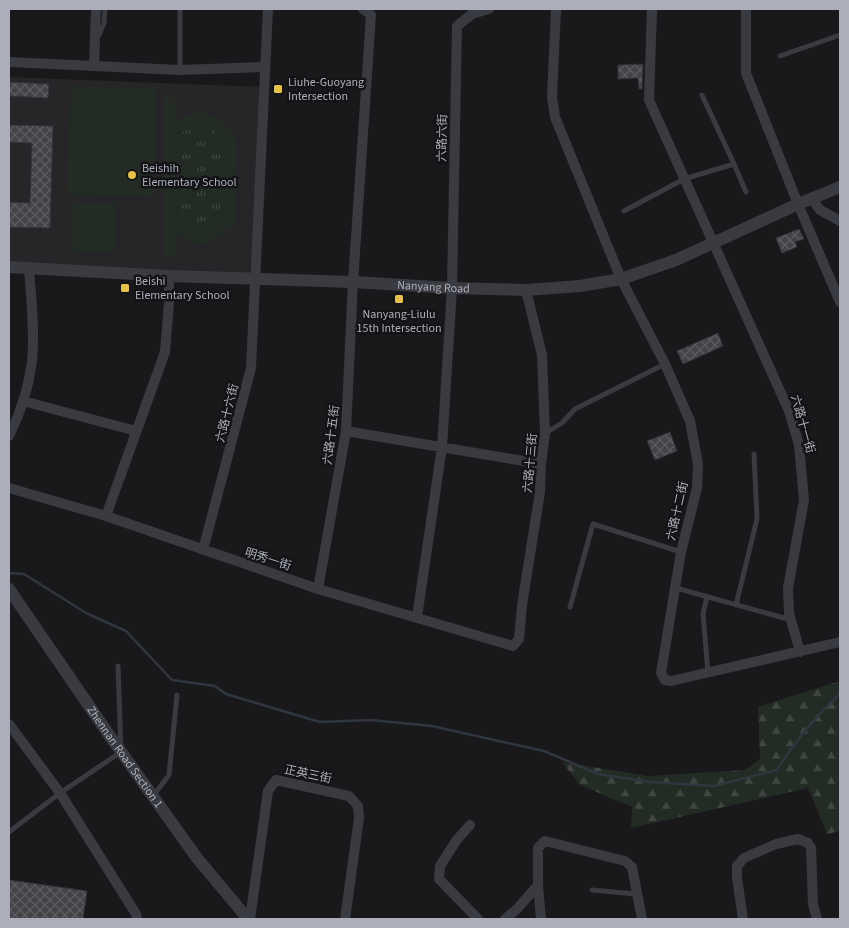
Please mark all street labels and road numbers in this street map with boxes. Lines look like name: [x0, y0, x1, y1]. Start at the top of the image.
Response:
street label: 六路六街: [434, 114, 451, 162]
street label: Nanyang Road: [397, 277, 470, 297]
street label: 六路十六街: [212, 382, 243, 444]
street label: 六路十一街: [786, 393, 819, 455]
street label: 六路十五街: [319, 404, 344, 466]
street label: 六路十三街: [519, 432, 542, 494]
street label: 六路十二街: [662, 480, 693, 542]
street label: 明秀一街: [242, 544, 293, 575]
street label: Zhennan Road Section 1: [83, 703, 167, 812]
street label: 正英三街: [283, 761, 333, 788]

